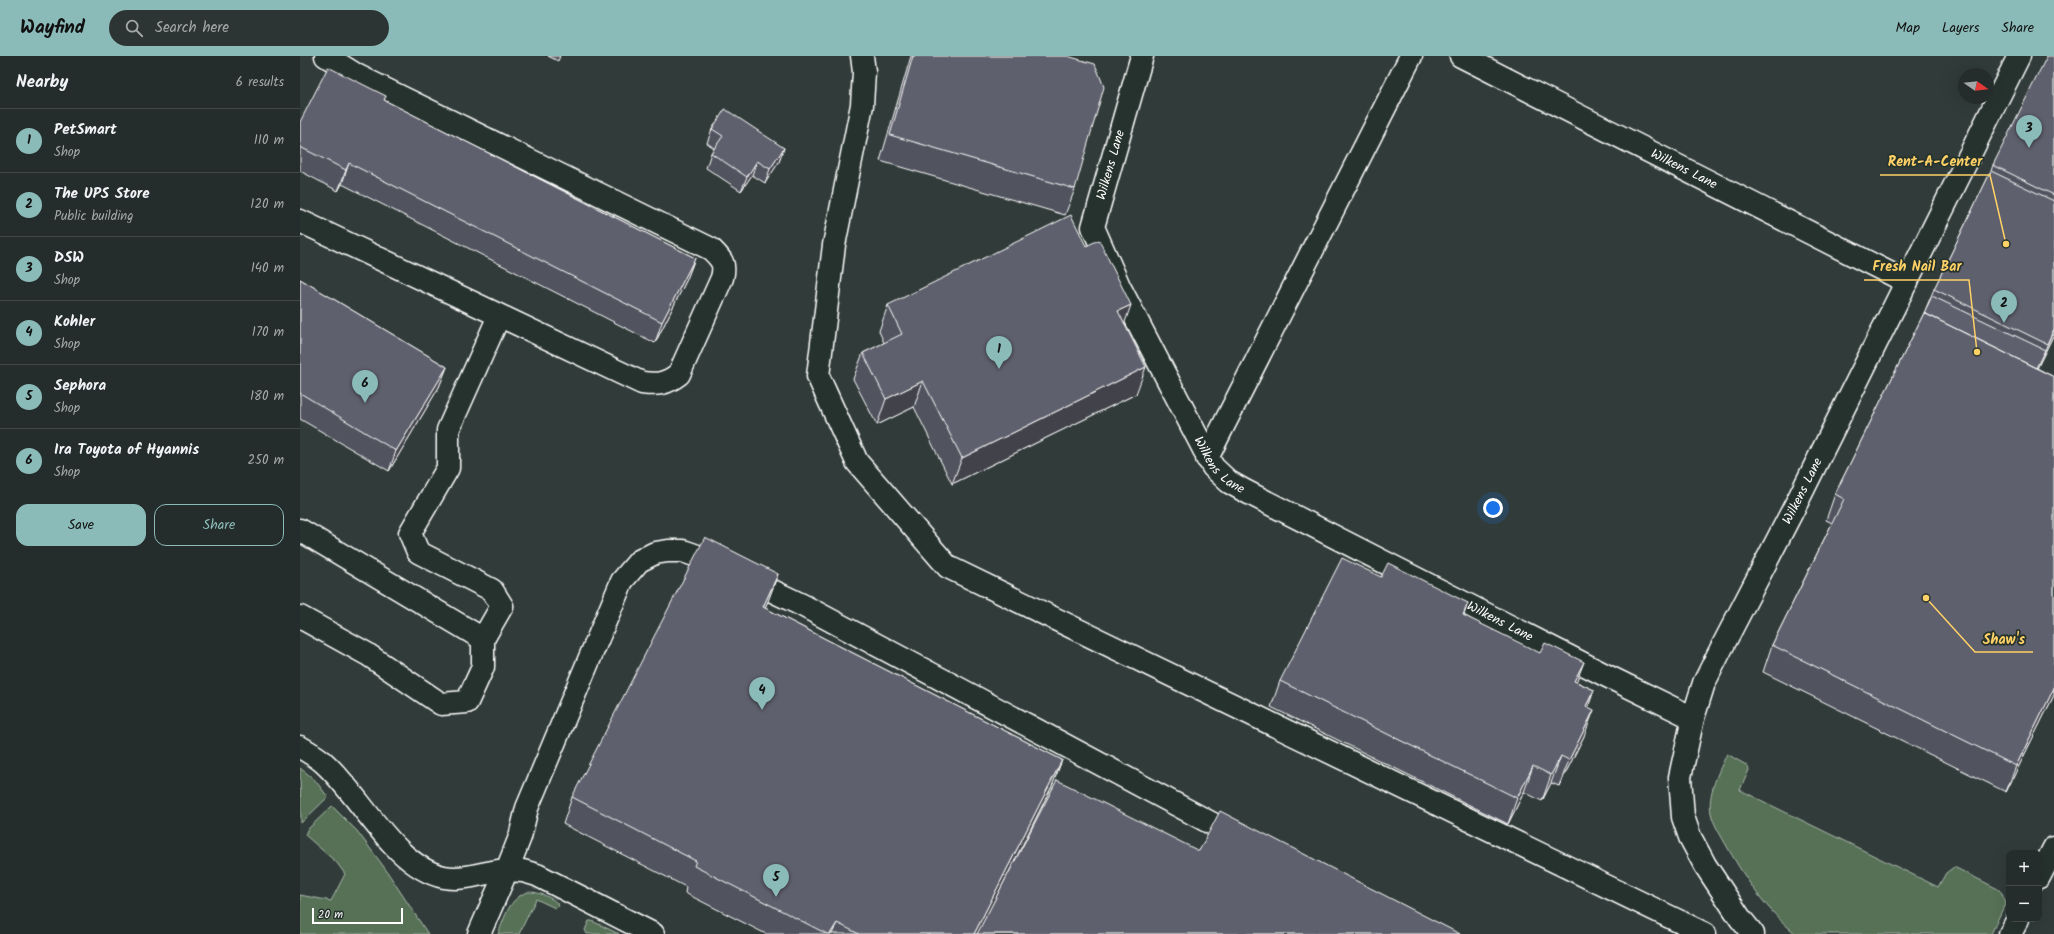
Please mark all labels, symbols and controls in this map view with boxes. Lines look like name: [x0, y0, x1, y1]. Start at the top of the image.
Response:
search box: [109, 10, 389, 46]
text: Wayfind: [20, 13, 85, 43]
text: Search here: [155, 16, 229, 40]
icon: search: [123, 17, 145, 39]
text: Map: [1896, 17, 1920, 39]
text: Layers: [1942, 17, 1980, 39]
text: Share: [2002, 17, 2034, 39]
north arrow: [1958, 68, 1994, 104]
text: Nearby: [16, 69, 68, 96]
text: 6 results: [236, 72, 284, 93]
pin: 3: [2016, 115, 2042, 148]
text: PetSmart: [54, 118, 117, 142]
street label: Wilkens Lane: [1091, 127, 1131, 203]
text: 1: [27, 130, 31, 151]
text: 110 m: [254, 130, 284, 151]
text: Shop: [54, 142, 80, 163]
street label: Wilkens Lane: [1647, 143, 1721, 195]
callout: Rent-A-Center: [1880, 149, 1990, 175]
text: Rent-A-Center: [1888, 151, 1983, 173]
text: The UPS Store: [54, 182, 150, 206]
text: 2: [25, 194, 33, 215]
text: 120 m: [250, 194, 284, 215]
text: Public building: [54, 206, 133, 227]
text: DSW: [54, 246, 84, 270]
callout: Fresh Nail Bar: [1864, 254, 1969, 280]
text: Fresh Nail Bar: [1873, 256, 1962, 278]
text: 3: [25, 258, 33, 279]
text: 140 m: [251, 258, 284, 279]
text: Shop: [54, 270, 80, 291]
pin: 2: [1991, 290, 2017, 323]
text: Kohler: [54, 310, 95, 334]
text: 4: [25, 322, 33, 343]
text: 170 m: [252, 322, 284, 343]
text: Shop: [54, 334, 80, 355]
pin: 1: [986, 336, 1012, 369]
pin: 6: [352, 370, 378, 403]
text: Sephora: [54, 374, 106, 398]
text: 5: [26, 386, 32, 407]
text: 180 m: [250, 386, 284, 407]
text: Shop: [54, 398, 80, 419]
street label: Wilkens Lane: [1188, 433, 1249, 499]
text: Ira Toyota of Hyannis: [54, 438, 199, 462]
text: 6: [25, 450, 33, 471]
text: 250 m: [247, 450, 284, 471]
street label: Wilkens Lane: [1777, 454, 1828, 528]
text: Shop: [54, 462, 80, 483]
your location: [1483, 498, 1503, 518]
button: Save: [16, 504, 146, 546]
button: Share: [154, 504, 284, 546]
street label: Wilkens Lane: [1463, 596, 1537, 647]
callout: Shaw's: [1975, 626, 2033, 652]
text: Shaw's: [1983, 629, 2026, 651]
pin: 4: [749, 677, 775, 710]
map controls: [2006, 850, 2042, 922]
button: +: [2006, 850, 2042, 886]
pin: 5: [763, 864, 789, 897]
button: −: [2006, 886, 2042, 922]
scale bar: [312, 906, 403, 925]
text: 20 m: [318, 906, 343, 924]

